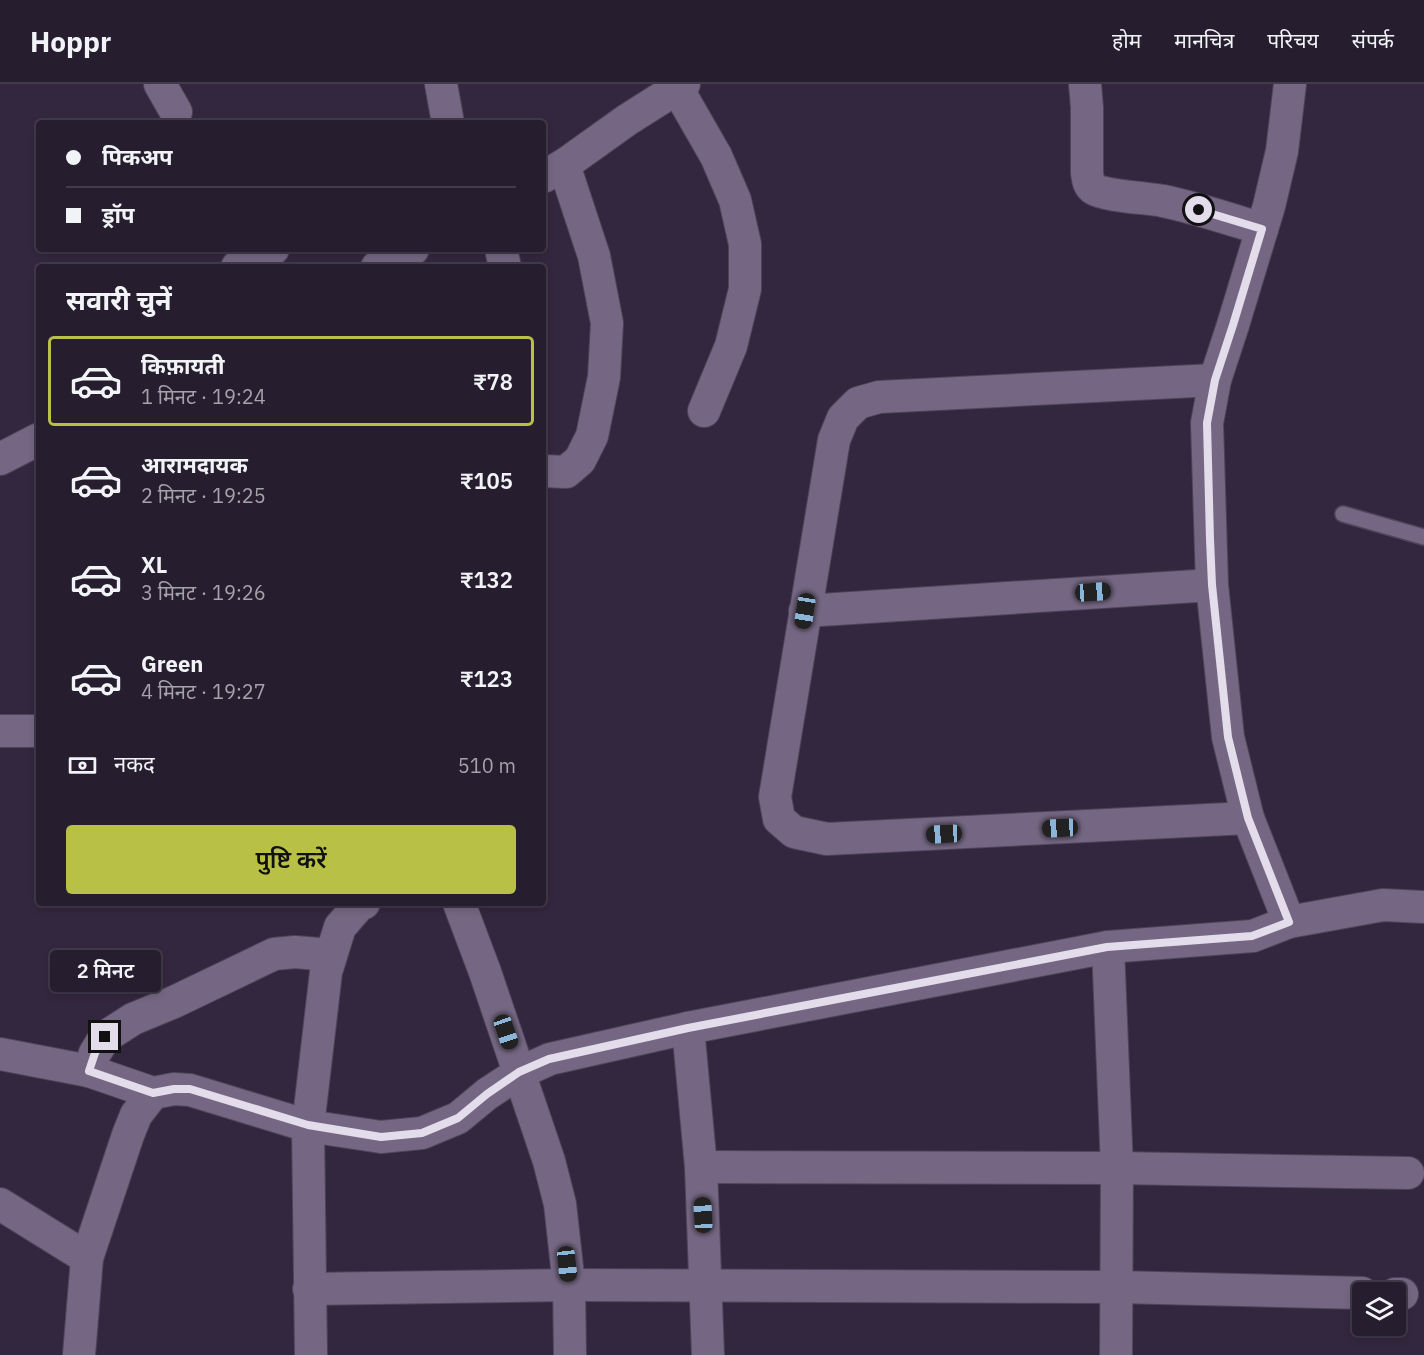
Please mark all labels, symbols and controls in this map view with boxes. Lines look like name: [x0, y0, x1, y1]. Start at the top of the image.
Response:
text: Hoppr: [30, 23, 111, 60]
text: होम: [1112, 26, 1141, 54]
text: मानचित्र: [1174, 26, 1234, 54]
text: परिचय: [1267, 26, 1319, 54]
text: संपर्क: [1352, 26, 1394, 54]
text: पिकअप: [102, 142, 173, 171]
route start: [1185, 196, 1212, 223]
text: ड्रॉप: [102, 200, 135, 229]
text: सवारी चुनें: [66, 282, 172, 317]
text: किफ़ायती: [141, 351, 225, 380]
icon: car: [69, 354, 123, 408]
text: ₹78: [473, 367, 513, 396]
text: 1 मिनट · 19:24: [141, 383, 266, 410]
text: आरामदायक: [141, 450, 248, 479]
icon: car: [69, 453, 123, 507]
text: ₹105: [460, 466, 513, 495]
text: 2 मिनट · 19:25: [141, 482, 266, 509]
text: XL: [141, 550, 167, 579]
icon: car: [69, 552, 123, 606]
text: ₹132: [460, 565, 513, 594]
text: 3 मिनट · 19:26: [141, 579, 266, 606]
car: [1074, 582, 1112, 602]
car: [793, 592, 817, 630]
text: Green: [141, 649, 203, 678]
icon: car: [69, 651, 123, 705]
text: ₹123: [460, 664, 513, 693]
text: 4 मिनट · 19:27: [141, 678, 266, 705]
icon: cash: [66, 749, 99, 782]
text: नकद: [114, 749, 155, 778]
text: 510 m: [458, 752, 516, 779]
car: [1042, 818, 1078, 838]
car: [926, 824, 962, 844]
button: पुष्टि करें: [66, 825, 516, 894]
callout: 2 मिनट: [50, 950, 160, 992]
text: 2 मिनट: [77, 957, 134, 984]
car: [492, 1012, 520, 1052]
route end: [91, 1023, 118, 1050]
car: [693, 1197, 713, 1233]
car: [556, 1245, 578, 1283]
map controls: [1352, 1282, 1406, 1336]
button: layers: [1352, 1282, 1406, 1336]

